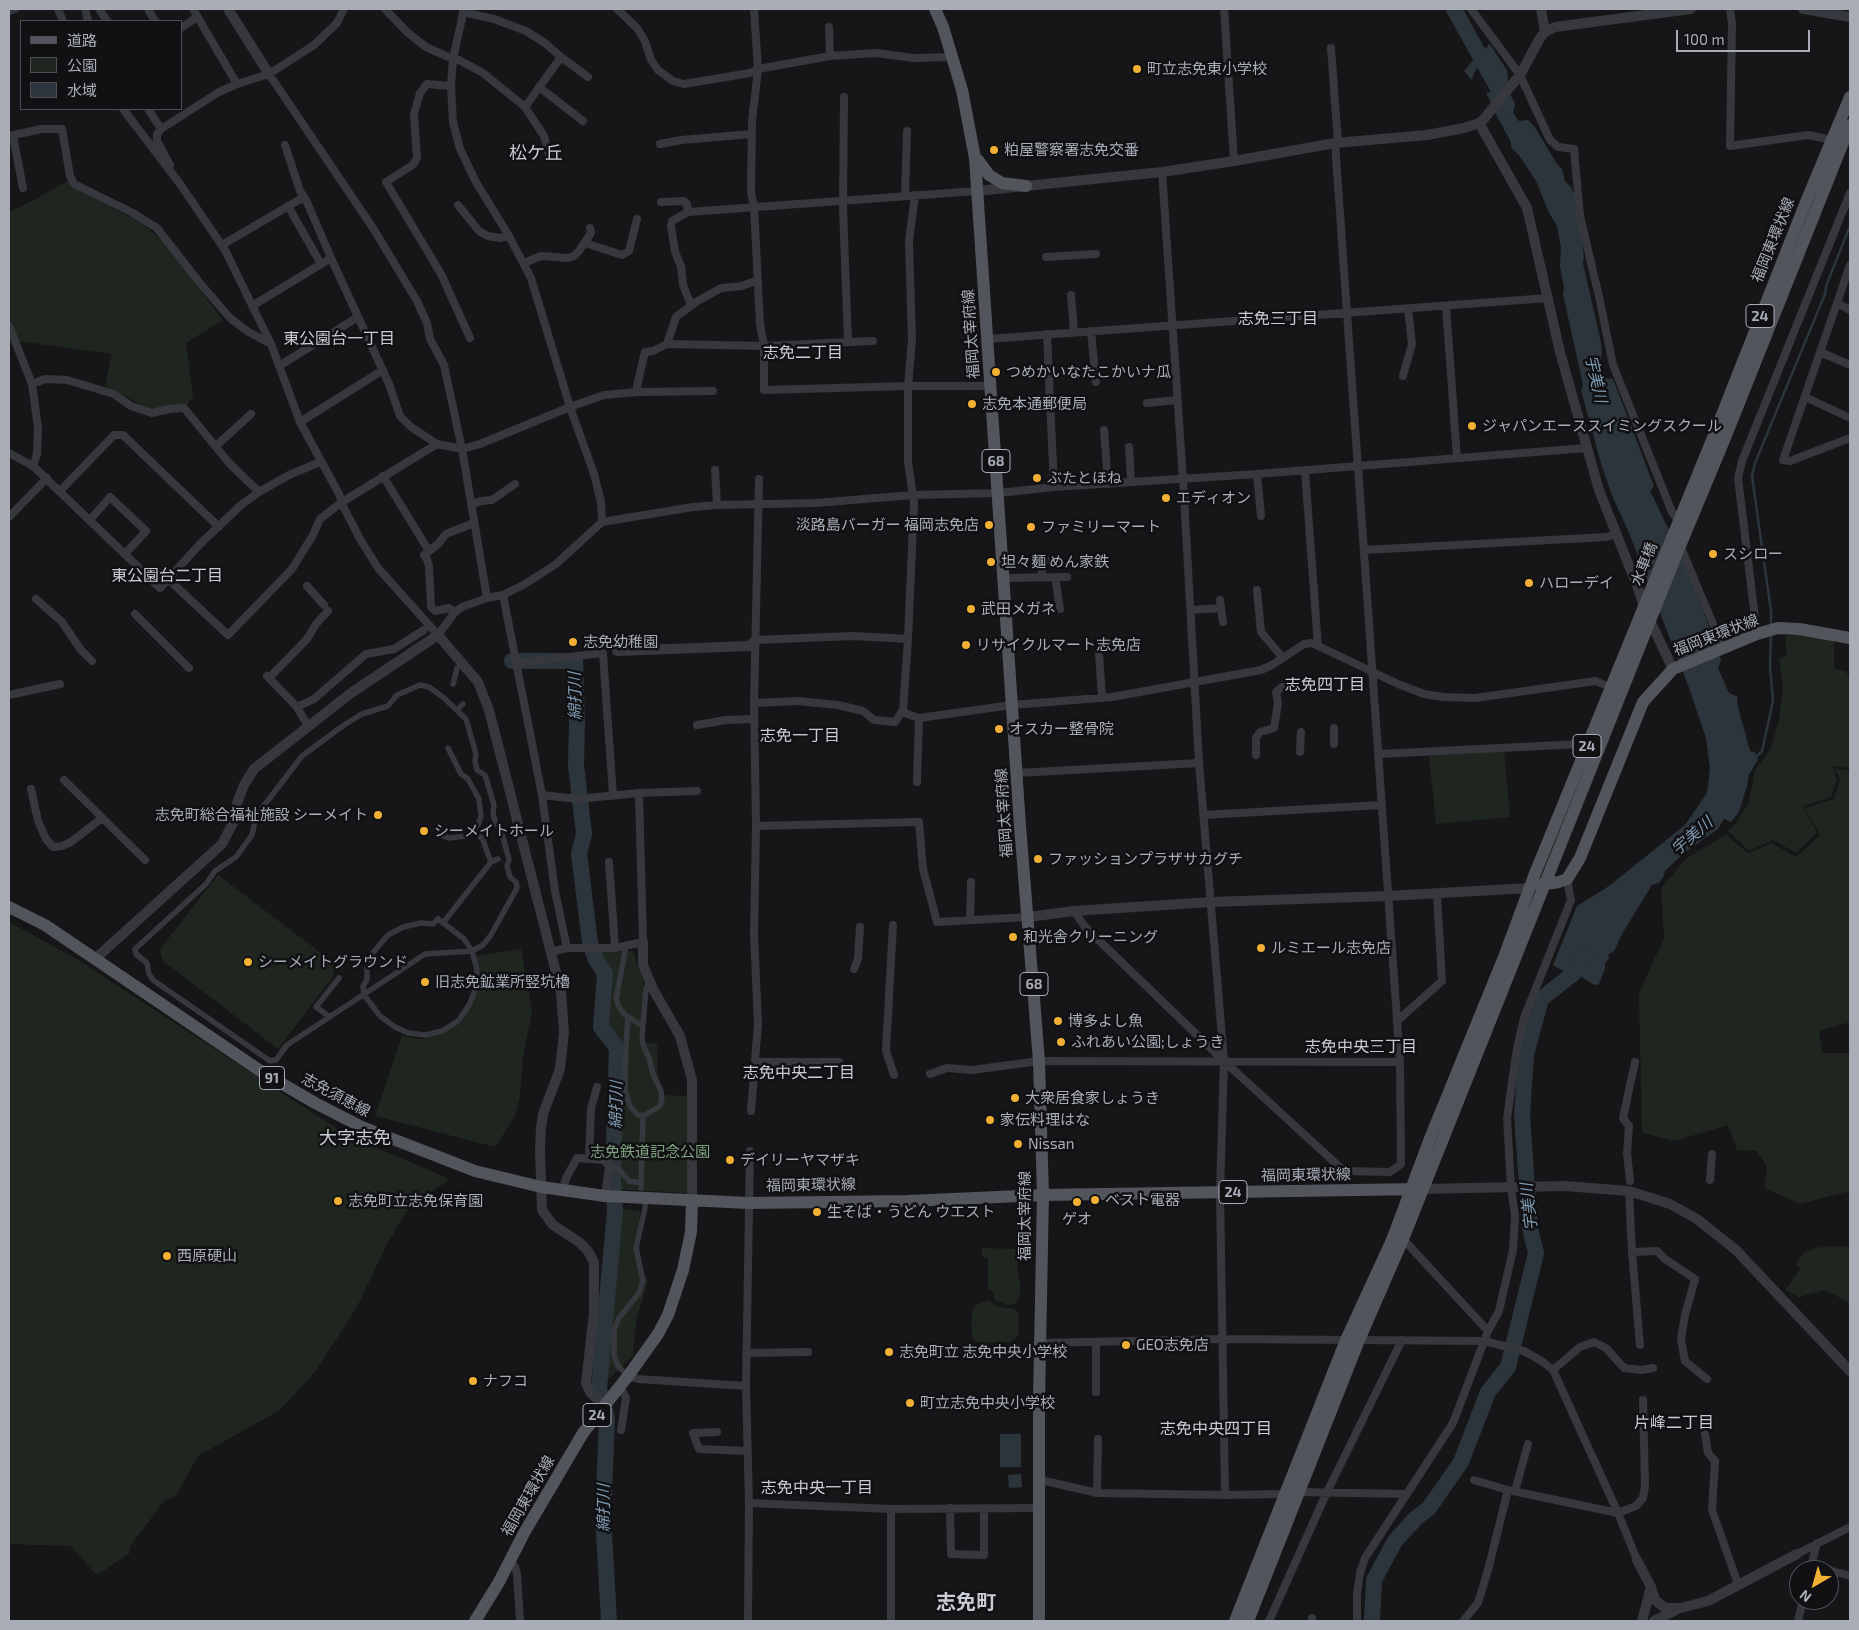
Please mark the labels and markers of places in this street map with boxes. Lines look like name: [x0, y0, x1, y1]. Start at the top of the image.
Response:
place label: 町立志免東小学校: [1147, 60, 1267, 78]
marker: 町立志免東小学校: [1131, 63, 1143, 75]
place label: 粕屋警察署志免交番: [1004, 141, 1139, 159]
marker: 粕屋警察署志免交番: [988, 144, 1000, 156]
place label: つめかいなたこかいナ瓜: [1006, 363, 1171, 381]
marker: つめかいなたこかいナ瓜: [990, 366, 1002, 378]
place label: 志免本通郵便局: [982, 395, 1087, 413]
marker: 志免本通郵便局: [966, 398, 978, 410]
place label: ジャパンエーススイミングスクール: [1482, 417, 1722, 435]
marker: ジャパンエーススイミングスクール: [1466, 420, 1478, 432]
place label: ぶたとほね: [1047, 469, 1122, 487]
marker: ぶたとほね: [1031, 472, 1043, 484]
place label: エディオン: [1176, 489, 1251, 507]
marker: エディオン: [1160, 492, 1172, 504]
place label: 淡路島バーガー 福岡志免店: [796, 516, 979, 534]
place label: ファミリーマート: [1041, 518, 1161, 536]
marker: 淡路島バーガー 福岡志免店: [983, 519, 995, 531]
marker: ファミリーマート: [1025, 521, 1037, 533]
place label: スシロー: [1723, 545, 1783, 563]
marker: スシロー: [1707, 548, 1719, 560]
place label: 坦々麺 めん家鉄: [1001, 553, 1109, 571]
marker: 坦々麺 めん家鉄: [985, 556, 997, 568]
place label: ハローデイ: [1539, 574, 1614, 592]
marker: ハローデイ: [1523, 577, 1535, 589]
place label: 武田メガネ: [981, 600, 1056, 618]
marker: 武田メガネ: [965, 603, 977, 615]
place label: 志免幼稚園: [583, 633, 658, 651]
marker: 志免幼稚園: [567, 636, 579, 648]
place label: リサイクルマート志免店: [976, 636, 1141, 654]
marker: リサイクルマート志免店: [960, 639, 972, 651]
place label: オスカー整骨院: [1009, 720, 1114, 738]
marker: オスカー整骨院: [993, 723, 1005, 735]
place label: 志免町総合福祉施設 シーメイト: [155, 806, 368, 824]
marker: 志免町総合福祉施設 シーメイト: [372, 809, 384, 821]
place label: シーメイトホール: [434, 822, 554, 840]
marker: シーメイトホール: [418, 825, 430, 837]
place label: ファッションプラザサカグチ: [1048, 850, 1243, 868]
marker: ファッションプラザサカグチ: [1032, 853, 1044, 865]
place label: 和光舎クリーニング: [1023, 928, 1158, 946]
marker: 和光舎クリーニング: [1007, 931, 1019, 943]
place label: ルミエール志免店: [1271, 939, 1391, 957]
marker: ルミエール志免店: [1255, 942, 1267, 954]
place label: シーメイトグラウンド: [258, 953, 408, 971]
marker: シーメイトグラウンド: [242, 956, 254, 968]
place label: 旧志免鉱業所竪坑櫓: [435, 973, 570, 991]
marker: 旧志免鉱業所竪坑櫓: [419, 976, 431, 988]
place label: 博多よし魚: [1068, 1012, 1143, 1030]
marker: 博多よし魚: [1052, 1015, 1064, 1027]
place label: ふれあい公園;しょうき: [1071, 1033, 1225, 1051]
marker: ふれあい公園;しょうき: [1055, 1036, 1067, 1048]
place label: 大衆居食家しょうき: [1025, 1089, 1160, 1107]
marker: 大衆居食家しょうき: [1009, 1092, 1021, 1104]
place label: 家伝料理はな: [1000, 1111, 1090, 1129]
marker: 家伝料理はな: [984, 1114, 996, 1126]
place label: Nissan: [1028, 1135, 1074, 1153]
marker: Nissan: [1012, 1138, 1024, 1150]
place label: デイリーヤマザキ: [740, 1151, 860, 1169]
marker: デイリーヤマザキ: [724, 1154, 736, 1166]
place label: ベスト電器: [1105, 1191, 1180, 1209]
place label: 志免町立志免保育園: [348, 1192, 483, 1210]
marker: ベスト電器: [1089, 1194, 1101, 1206]
marker: 志免町立志免保育園: [332, 1195, 344, 1207]
marker: ゲオ: [1071, 1196, 1083, 1208]
place label: 生そば・うどん ウエスト: [827, 1203, 995, 1221]
marker: 生そば・うどん ウエスト: [811, 1206, 823, 1218]
place label: ゲオ: [1062, 1210, 1092, 1228]
place label: 西原硬山: [177, 1247, 237, 1265]
marker: 西原硬山: [161, 1250, 173, 1262]
place label: GEO志免店: [1136, 1336, 1209, 1354]
marker: GEO志免店: [1120, 1339, 1132, 1351]
place label: 志免町立 志免中央小学校: [899, 1343, 1067, 1361]
marker: 志免町立 志免中央小学校: [883, 1346, 895, 1358]
place label: ナフコ: [483, 1372, 528, 1390]
marker: ナフコ: [467, 1375, 479, 1387]
place label: 町立志免中央小学校: [920, 1394, 1055, 1412]
marker: 町立志免中央小学校: [904, 1397, 916, 1409]

